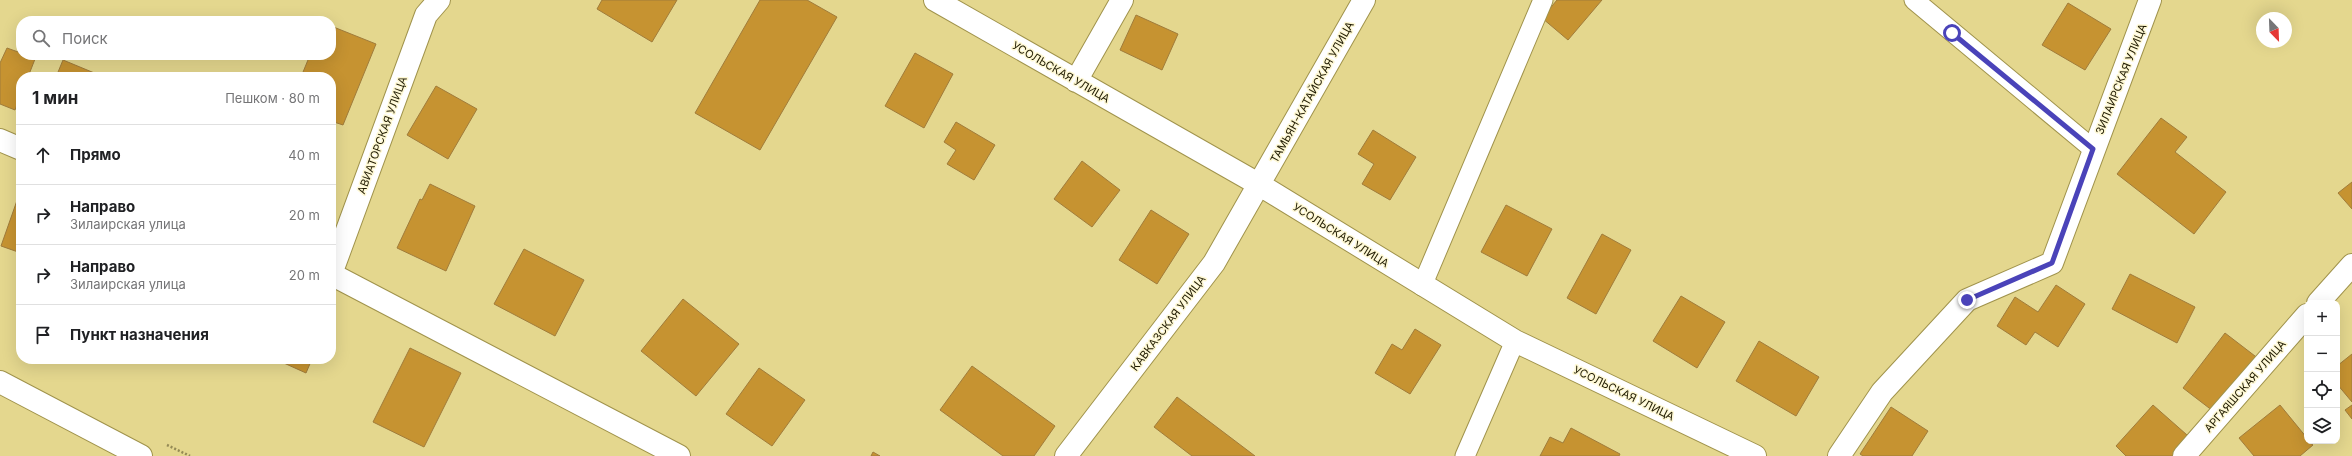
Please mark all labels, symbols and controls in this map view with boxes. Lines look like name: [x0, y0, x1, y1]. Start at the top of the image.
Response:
north arrow: [2256, 12, 2292, 48]
search box: [16, 16, 336, 60]
street label: ТАМЬЯН-КАТАЙСКАЯ УЛИЦА: [1267, 19, 1357, 165]
street label: ЗИЛАИРСКАЯ УЛИЦА: [2092, 21, 2150, 136]
route start: [1943, 24, 1961, 42]
icon: search: [30, 27, 52, 49]
text: Поиск: [62, 29, 108, 48]
street label: УСОЛЬСКАЯ УЛИЦА: [1010, 38, 1113, 106]
street label: АВИАТОРСКАЯ УЛИЦА: [354, 74, 410, 196]
text: 1 мин: [32, 88, 78, 108]
text: Пешком · 80 m: [225, 90, 320, 106]
icon: ahead: [32, 144, 54, 166]
text: Прямо: [70, 145, 121, 164]
text: 40 m: [288, 147, 320, 163]
text: Направо: [70, 197, 135, 216]
street label: УСОЛЬСКАЯ УЛИЦА: [1290, 200, 1392, 270]
icon: right: [32, 204, 54, 226]
text: 20 m: [289, 207, 320, 223]
text: Зилаирская улица: [70, 216, 186, 232]
text: Направо: [70, 257, 135, 276]
icon: right: [32, 264, 54, 286]
text: 20 m: [289, 267, 320, 283]
street label: КАВКАЗСКАЯ УЛИЦА: [1127, 272, 1209, 374]
text: Зилаирская улица: [70, 276, 186, 292]
route end: [1958, 291, 1976, 309]
map controls: [2304, 300, 2340, 444]
button: +: [2304, 300, 2340, 336]
icon: arrive: [32, 324, 54, 346]
text: Пункт назначения: [70, 325, 209, 344]
button: −: [2304, 336, 2340, 372]
street label: АРГАЯШСКАЯ УЛИЦА: [2201, 337, 2289, 435]
street label: УСОЛЬСКАЯ УЛИЦА: [1571, 362, 1677, 424]
button: locate: [2304, 372, 2340, 408]
button: layers: [2304, 408, 2340, 444]

